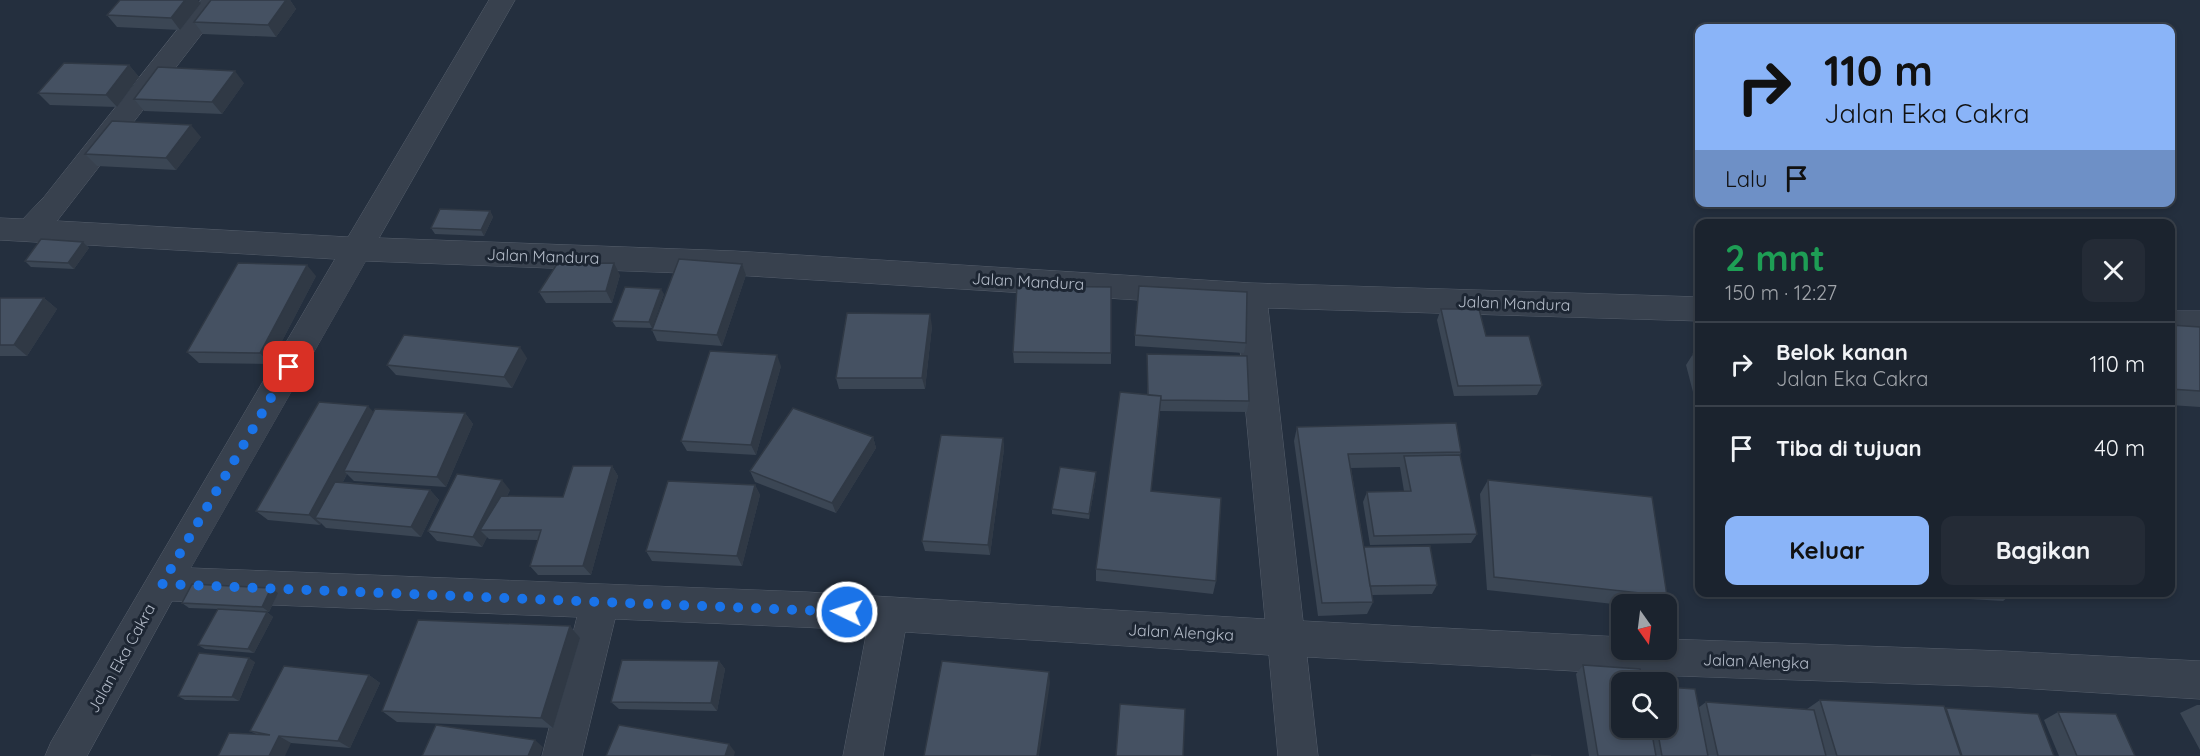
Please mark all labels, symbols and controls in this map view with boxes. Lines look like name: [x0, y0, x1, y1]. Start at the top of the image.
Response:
text: 110 m: [1824, 44, 1933, 97]
icon: right: [1725, 48, 1803, 126]
text: Jalan Eka Cakra: [1824, 96, 2030, 130]
icon: arrive: [1780, 162, 1813, 195]
text: Lalu: [1725, 165, 1768, 193]
text: 2 mnt: [1725, 235, 1825, 280]
button: close: [2082, 239, 2145, 302]
street label: Jalan Mandura: [486, 244, 600, 268]
street label: Jalan Mandura: [971, 268, 1085, 294]
text: 150 m · 12:27: [1725, 280, 1837, 305]
street label: Jalan Mandura: [1457, 291, 1571, 315]
text: Belok kanan: [1776, 338, 1908, 366]
pin: [263, 341, 314, 392]
icon: right: [1725, 348, 1758, 381]
icon: arrive: [272, 350, 305, 383]
text: 110 m: [2090, 350, 2145, 378]
text: Jalan Eka Cakra: [1776, 366, 1928, 391]
icon: arrive: [1725, 432, 1758, 465]
text: Tiba di tujuan: [1776, 434, 1922, 462]
text: 40 m: [2094, 434, 2145, 462]
button: Keluar: [1725, 516, 1929, 585]
button: Bagikan: [1941, 516, 2145, 585]
position arrow: [815, 580, 879, 644]
north arrow: [1611, 594, 1677, 660]
map controls: [1611, 594, 1677, 738]
street label: Jalan Eka Cakra: [83, 600, 159, 716]
street label: Jalan Alengka: [1127, 619, 1235, 645]
street label: Jalan Alengka: [1703, 649, 1809, 673]
button: search: [1611, 672, 1677, 738]

